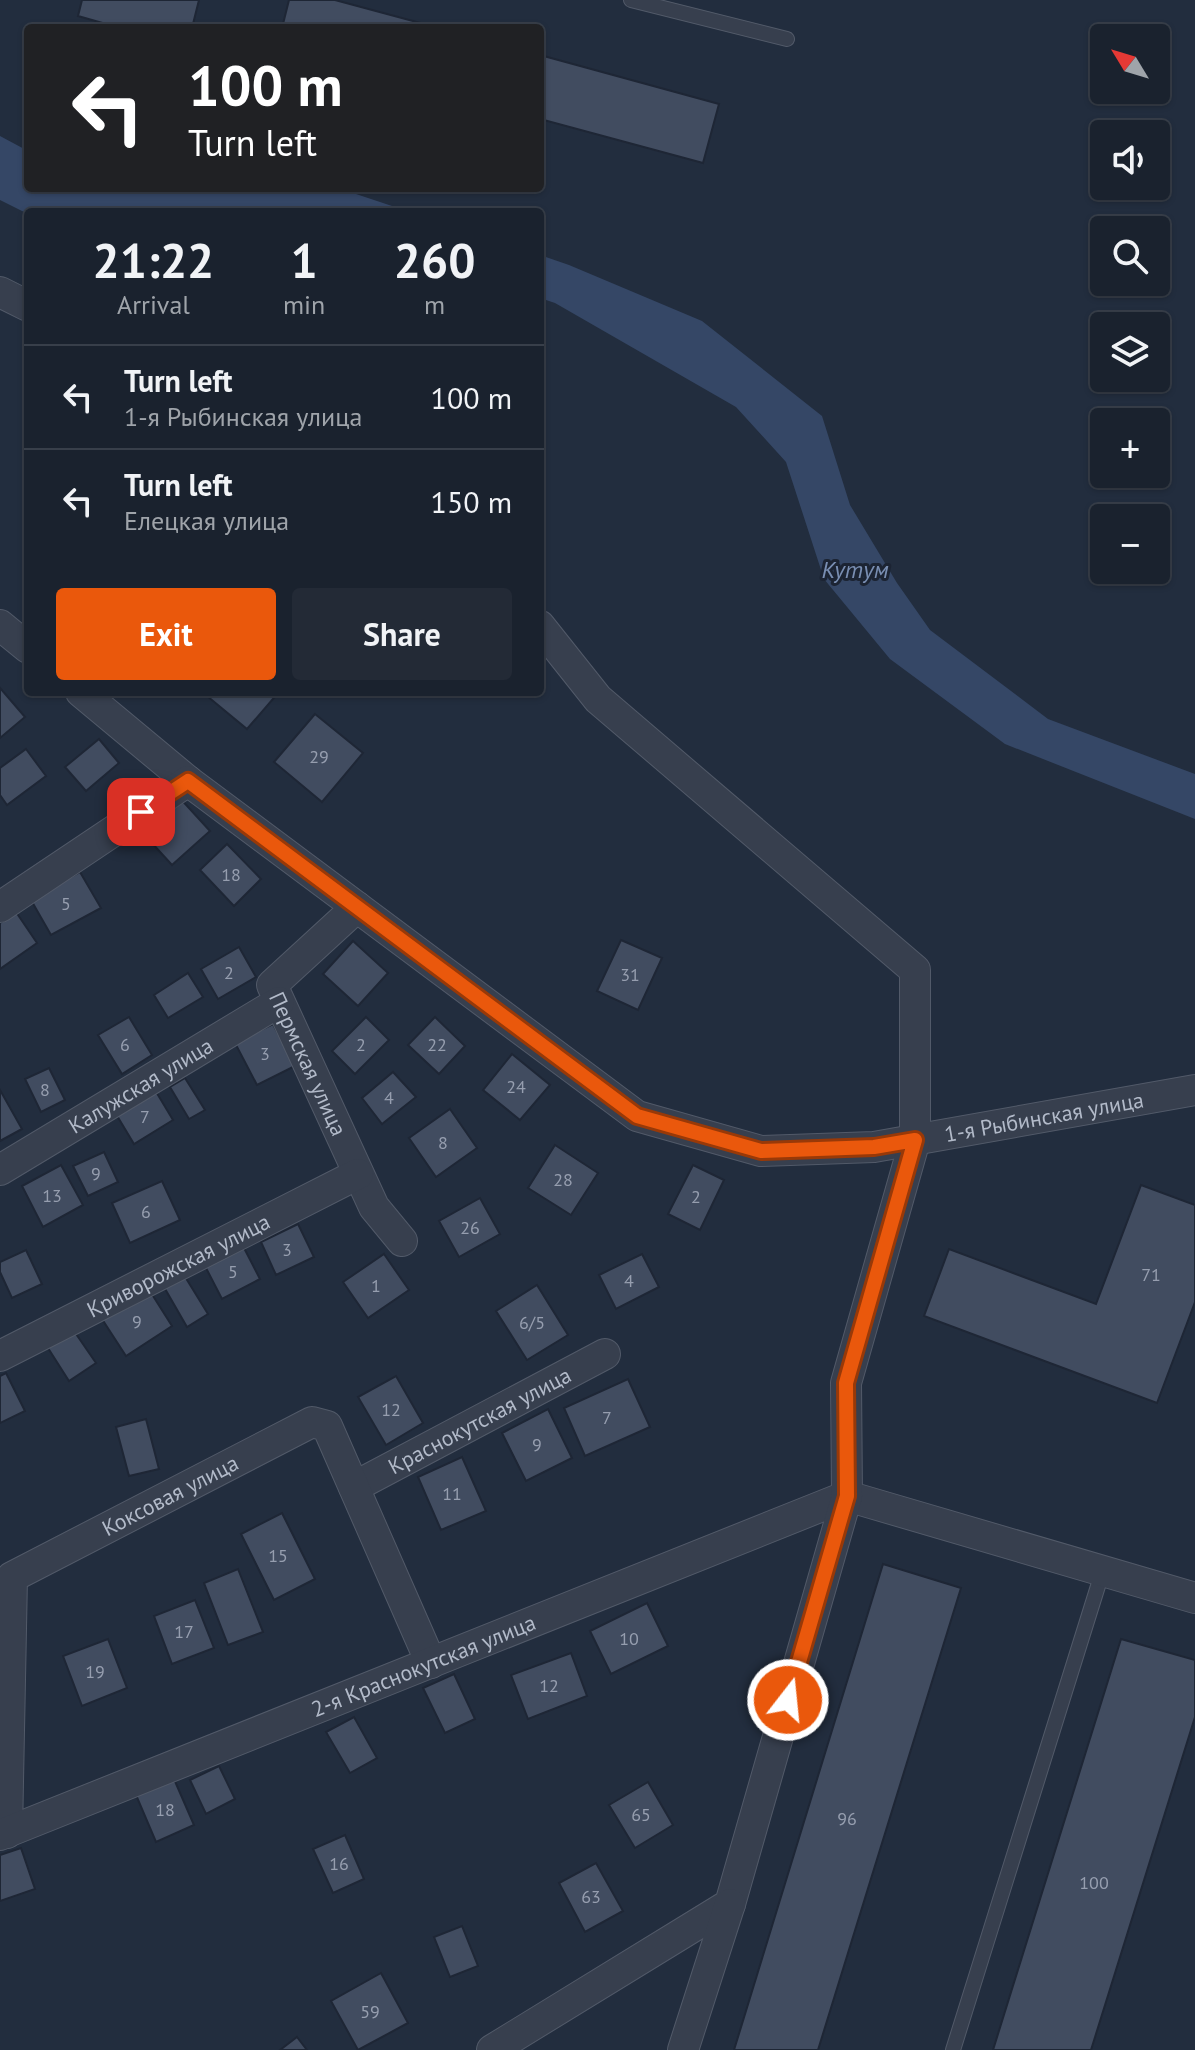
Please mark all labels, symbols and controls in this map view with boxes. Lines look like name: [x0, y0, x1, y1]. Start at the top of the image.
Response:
north arrow: [1090, 24, 1170, 104]
map controls: [1090, 24, 1170, 584]
text: 100 m: [188, 49, 343, 121]
icon: left: [56, 56, 160, 160]
text: Turn left: [188, 119, 317, 166]
button: sound: [1090, 120, 1170, 200]
button: search: [1090, 216, 1170, 296]
text: 21:22: [93, 229, 214, 291]
text: 1: [290, 229, 318, 291]
text: 260: [394, 229, 475, 291]
text: Arrival: [117, 288, 190, 321]
text: min: [283, 288, 325, 321]
text: m: [424, 288, 445, 321]
button: layers: [1090, 312, 1170, 392]
text: Turn left: [124, 361, 232, 400]
icon: left: [56, 375, 100, 419]
text: 100 m: [431, 378, 512, 417]
text: 1-я Рыбинская улица: [124, 400, 362, 433]
button: +: [1090, 408, 1170, 488]
text: Turn left: [124, 465, 232, 504]
icon: left: [56, 479, 100, 523]
text: 150 m: [431, 482, 512, 521]
text: Елецкая улица: [124, 504, 289, 537]
button: −: [1090, 504, 1170, 584]
water label: Кутум: [821, 554, 889, 585]
button: Exit: [56, 588, 276, 680]
button: Share: [292, 588, 512, 680]
house number: 29: [309, 745, 329, 768]
pin: [107, 778, 175, 846]
icon: arrive: [119, 790, 163, 834]
house number: 18: [221, 863, 241, 886]
house number: 5: [61, 892, 71, 915]
house number: 2: [224, 961, 234, 984]
house number: 31: [620, 963, 640, 986]
street label: Пермская улица: [263, 987, 353, 1140]
street label: Калужская улица: [63, 1031, 218, 1140]
house number: 6: [120, 1033, 130, 1056]
house number: 2: [356, 1033, 366, 1056]
house number: 22: [427, 1033, 447, 1056]
house number: 3: [260, 1042, 270, 1065]
house number: 24: [506, 1075, 526, 1098]
house number: 8: [40, 1078, 50, 1101]
street label: 1-я Рыбинская улица: [942, 1085, 1146, 1148]
house number: 4: [384, 1086, 394, 1109]
house number: 7: [140, 1105, 150, 1128]
house number: 8: [438, 1131, 448, 1154]
house number: 9: [91, 1162, 101, 1185]
house number: 28: [553, 1168, 573, 1191]
house number: 13: [42, 1184, 62, 1207]
house number: 2: [691, 1185, 701, 1208]
house number: 6: [141, 1200, 151, 1223]
street label: Криворожская улица: [82, 1207, 275, 1324]
house number: 26: [460, 1216, 480, 1239]
house number: 3: [282, 1238, 292, 1261]
house number: 5: [228, 1260, 238, 1283]
house number: 71: [1141, 1263, 1161, 1286]
house number: 4: [624, 1269, 634, 1292]
house number: 1: [371, 1274, 381, 1297]
house number: 9: [132, 1310, 142, 1333]
house number: 6/5: [519, 1311, 545, 1334]
street label: Краснокутская улица: [383, 1361, 576, 1480]
house number: 12: [381, 1398, 401, 1421]
house number: 7: [602, 1406, 612, 1429]
house number: 9: [532, 1433, 542, 1456]
street label: Коксовая улица: [97, 1449, 243, 1542]
house number: 11: [442, 1482, 462, 1505]
house number: 15: [268, 1544, 288, 1567]
street label: 2-я Краснокутская улица: [307, 1608, 540, 1723]
house number: 17: [174, 1620, 194, 1643]
house number: 10: [619, 1627, 639, 1650]
position arrow: [746, 1658, 830, 1742]
house number: 19: [85, 1660, 105, 1683]
house number: 12: [539, 1674, 559, 1697]
house number: 18: [155, 1798, 175, 1821]
house number: 65: [631, 1803, 651, 1826]
house number: 96: [837, 1807, 857, 1830]
house number: 16: [329, 1852, 349, 1875]
house number: 100: [1079, 1871, 1109, 1894]
house number: 63: [581, 1885, 601, 1908]
house number: 59: [360, 2000, 380, 2023]

